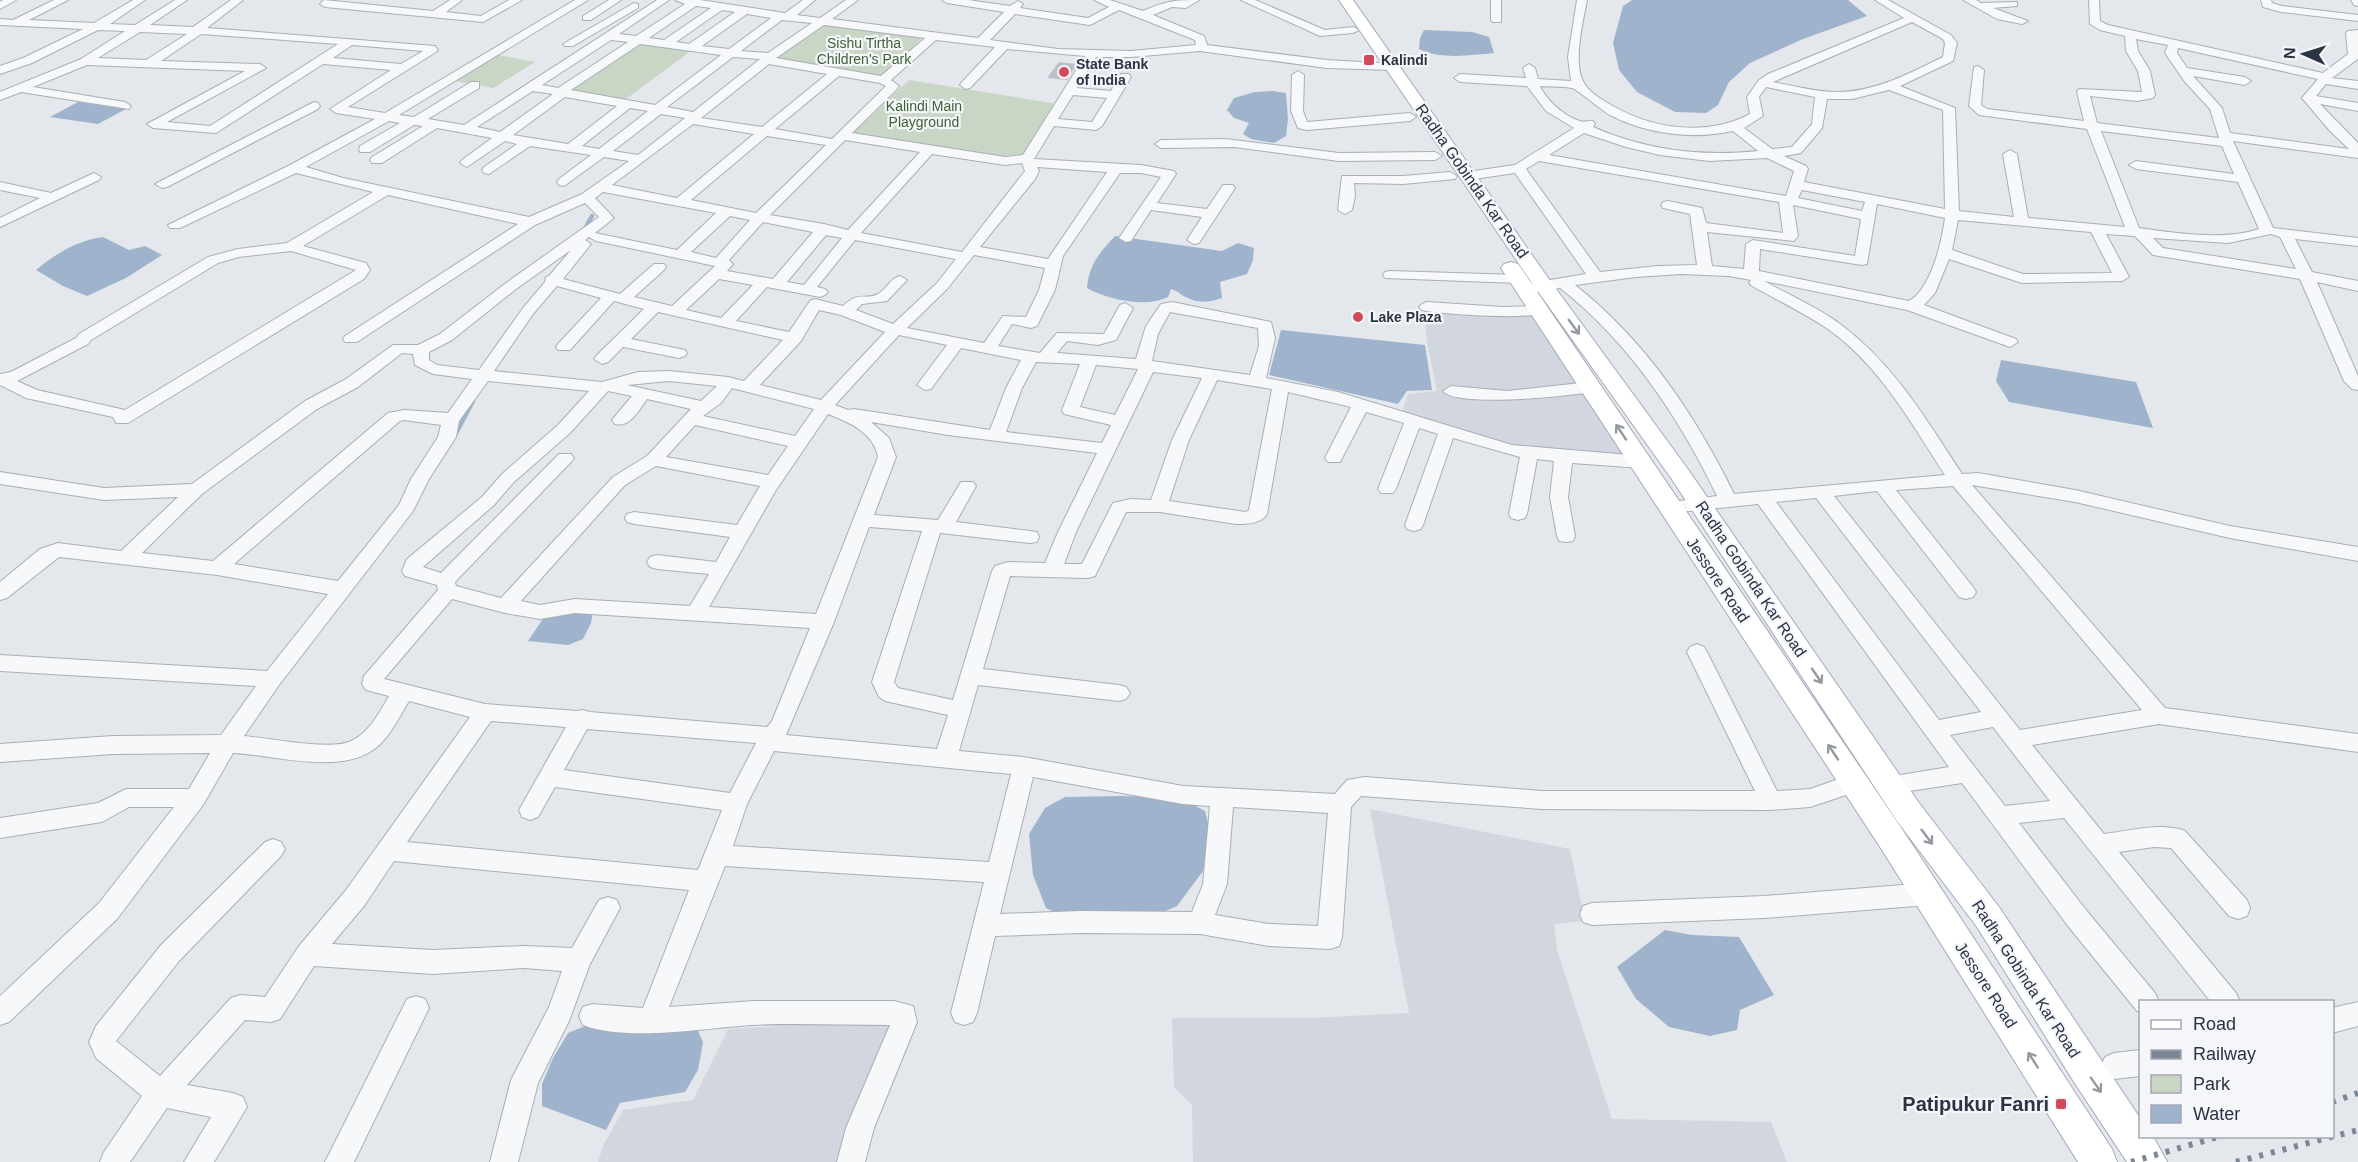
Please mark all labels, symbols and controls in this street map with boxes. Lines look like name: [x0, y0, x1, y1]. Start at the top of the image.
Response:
north arrow: [2274, 24, 2334, 84]
park label: Sishu Tirtha Children's Park: [817, 35, 912, 67]
text: N: [2281, 47, 2298, 59]
place label: Kalindi: [1381, 52, 1428, 68]
marker: Kalindi: [1362, 53, 1376, 67]
place label: State Bank of India: [1076, 56, 1149, 88]
marker: State Bank of India: [1057, 65, 1071, 79]
park label: Kalindi Main Playground: [886, 98, 962, 130]
street label: Radha Gobinda Kar Road: [1412, 101, 1532, 261]
place label: Lake Plaza: [1370, 309, 1442, 325]
marker: Lake Plaza: [1351, 310, 1365, 324]
one-way arrow: [1567, 318, 1580, 334]
one-way arrow: [1614, 424, 1626, 441]
street label: Radha Gobinda Kar Road: [1692, 498, 1810, 660]
street label: Jessore Road: [1683, 534, 1753, 626]
one-way arrow: [1811, 668, 1823, 684]
one-way arrow: [1826, 744, 1838, 761]
one-way arrow: [1921, 829, 1933, 845]
street label: Radha Gobinda Kar Road: [1969, 897, 2083, 1061]
street label: Jessore Road: [1952, 939, 2020, 1031]
legend: [2139, 1000, 2334, 1138]
text: Road: [2193, 1014, 2236, 1034]
text: Railway: [2193, 1044, 2256, 1064]
one-way arrow: [2027, 1052, 2039, 1068]
text: Park: [2193, 1074, 2231, 1094]
one-way arrow: [2090, 1076, 2102, 1092]
place label: Patipukur Fanri: [1902, 1093, 2049, 1115]
marker: Patipukur Fanri: [2054, 1097, 2068, 1111]
text: Water: [2193, 1104, 2240, 1124]

